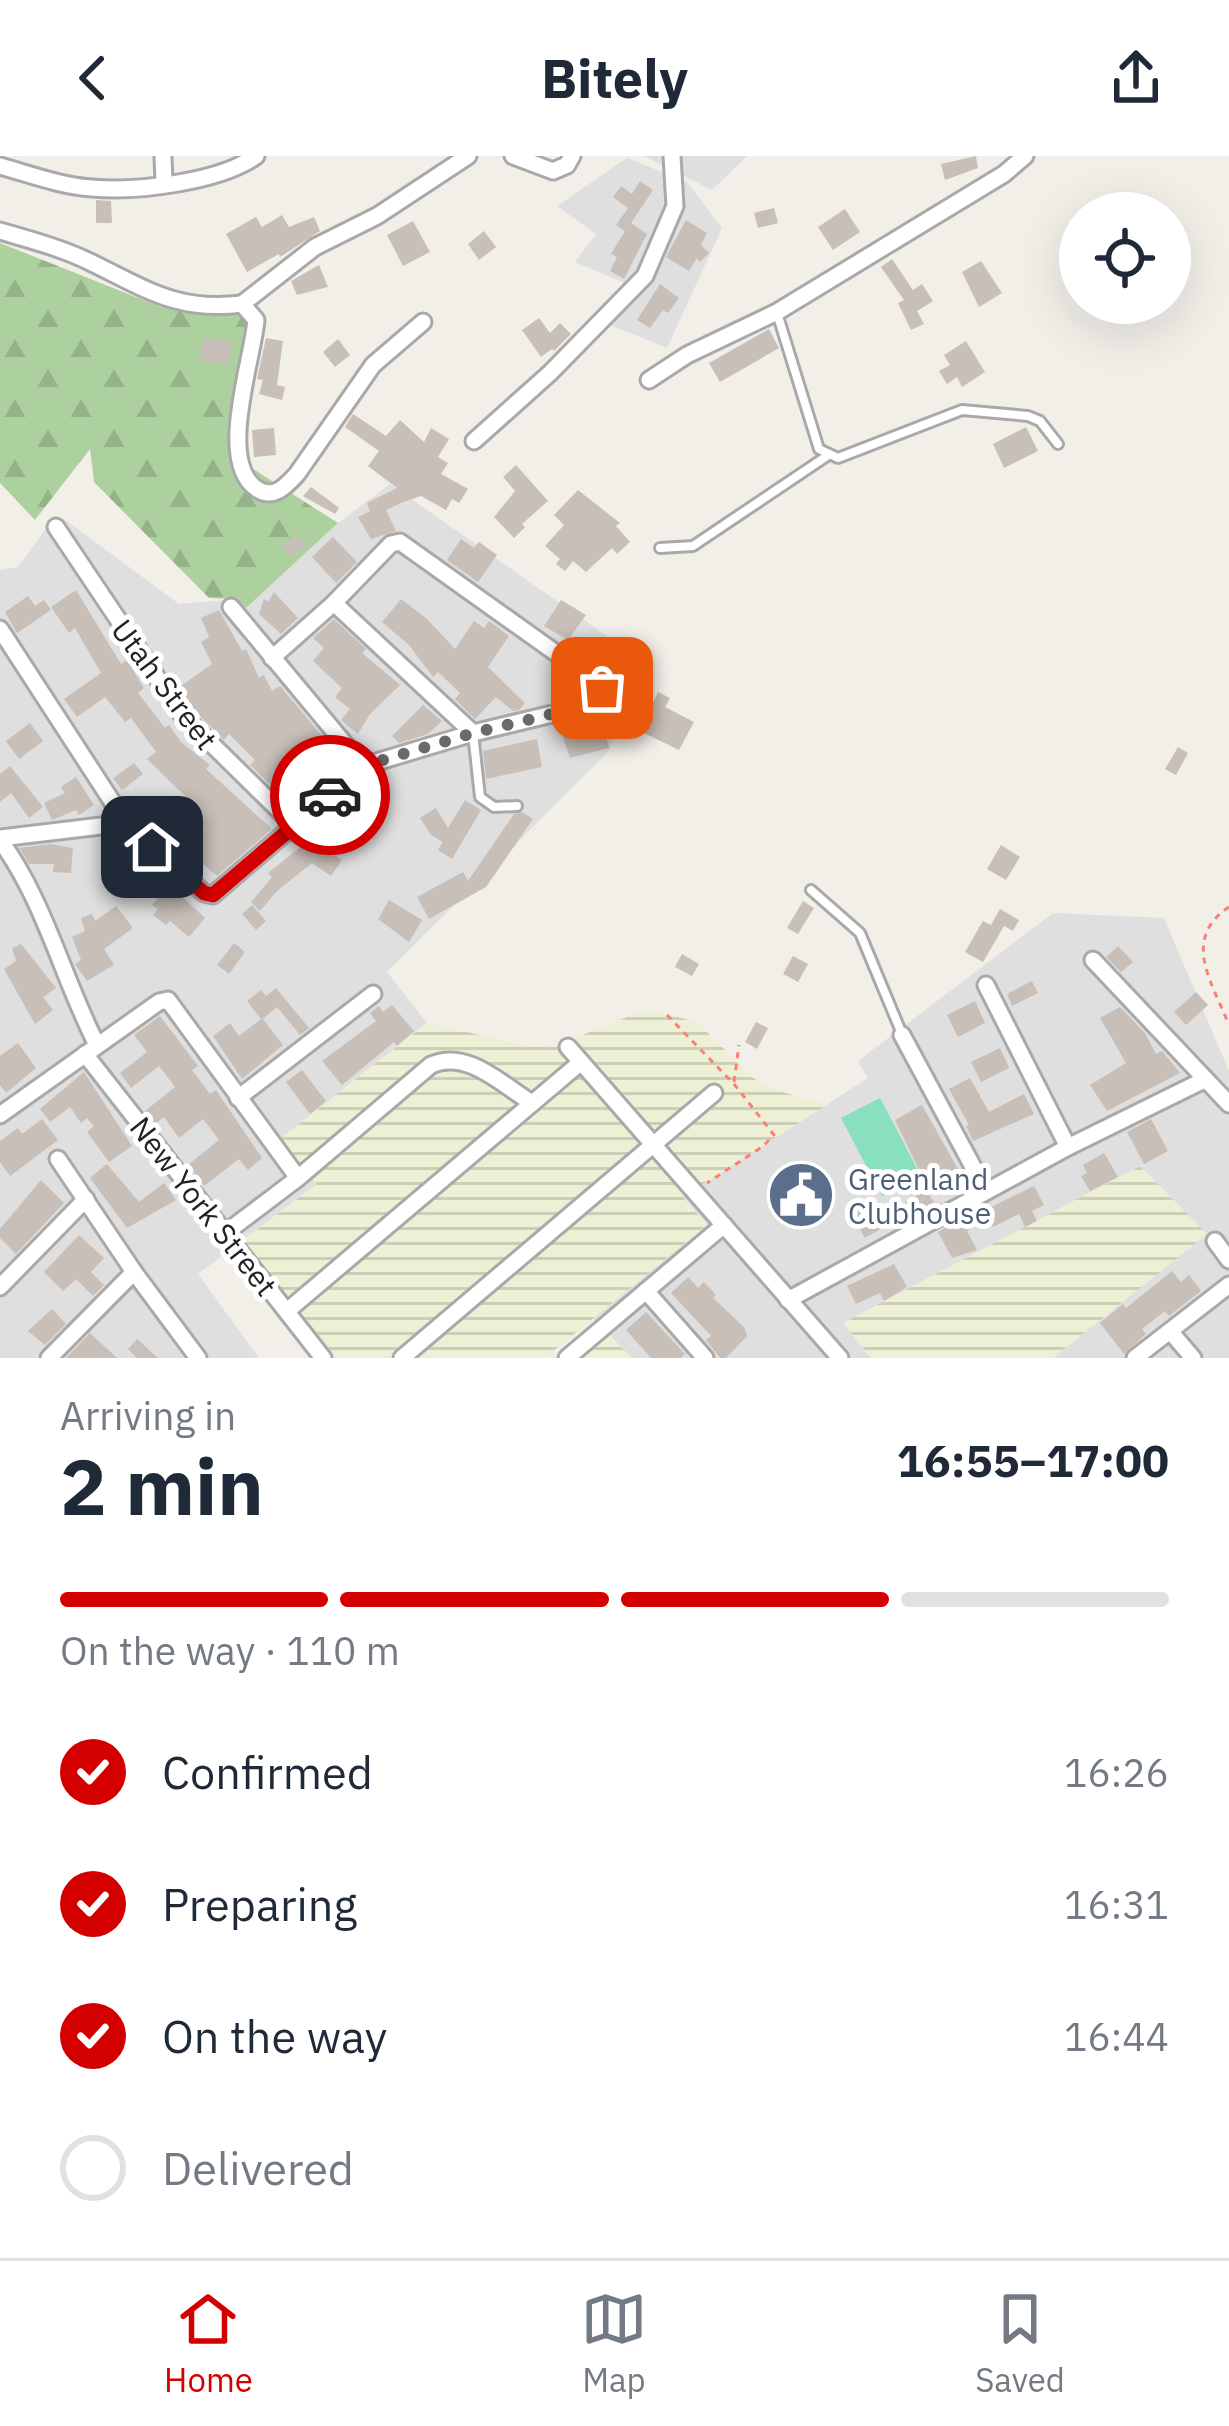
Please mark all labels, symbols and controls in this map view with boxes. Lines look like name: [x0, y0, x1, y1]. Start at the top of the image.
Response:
text: Bitely: [541, 43, 688, 113]
icon: back: [60, 45, 126, 111]
icon: share: [1103, 45, 1169, 111]
map controls: [1059, 192, 1191, 324]
button: locate: [1059, 192, 1191, 324]
street label: Utah Street: [103, 611, 227, 757]
pin: [551, 637, 653, 739]
icon: bag: [569, 655, 635, 721]
courier: [270, 735, 390, 855]
icon: car: [297, 762, 363, 828]
pin: [101, 796, 203, 898]
icon: home: [119, 814, 185, 880]
street label: New York Street: [122, 1109, 286, 1303]
place label: Greenland Clubhouse: [848, 1159, 991, 1232]
public building icon: Greenland Clubhouse: [766, 1160, 836, 1230]
text: Arriving in: [60, 1390, 236, 1441]
text: 16:55–17:00: [897, 1431, 1169, 1489]
text: 2 min: [60, 1435, 264, 1536]
text: On the way · 110 m: [60, 1625, 400, 1676]
icon: check: [60, 1739, 126, 1805]
text: Confirmed: [162, 1743, 373, 1801]
text: 16:26: [1064, 1747, 1169, 1798]
icon: check: [60, 1871, 126, 1937]
text: Preparing: [162, 1875, 357, 1933]
text: 16:31: [1064, 1879, 1169, 1930]
icon: check: [60, 2003, 126, 2069]
text: On the way: [162, 2007, 387, 2065]
text: 16:44: [1064, 2011, 1169, 2062]
text: Delivered: [162, 2139, 354, 2197]
tab: Home: [164, 2286, 253, 2401]
tab: Map: [581, 2286, 647, 2401]
tab: Saved: [975, 2286, 1065, 2401]

